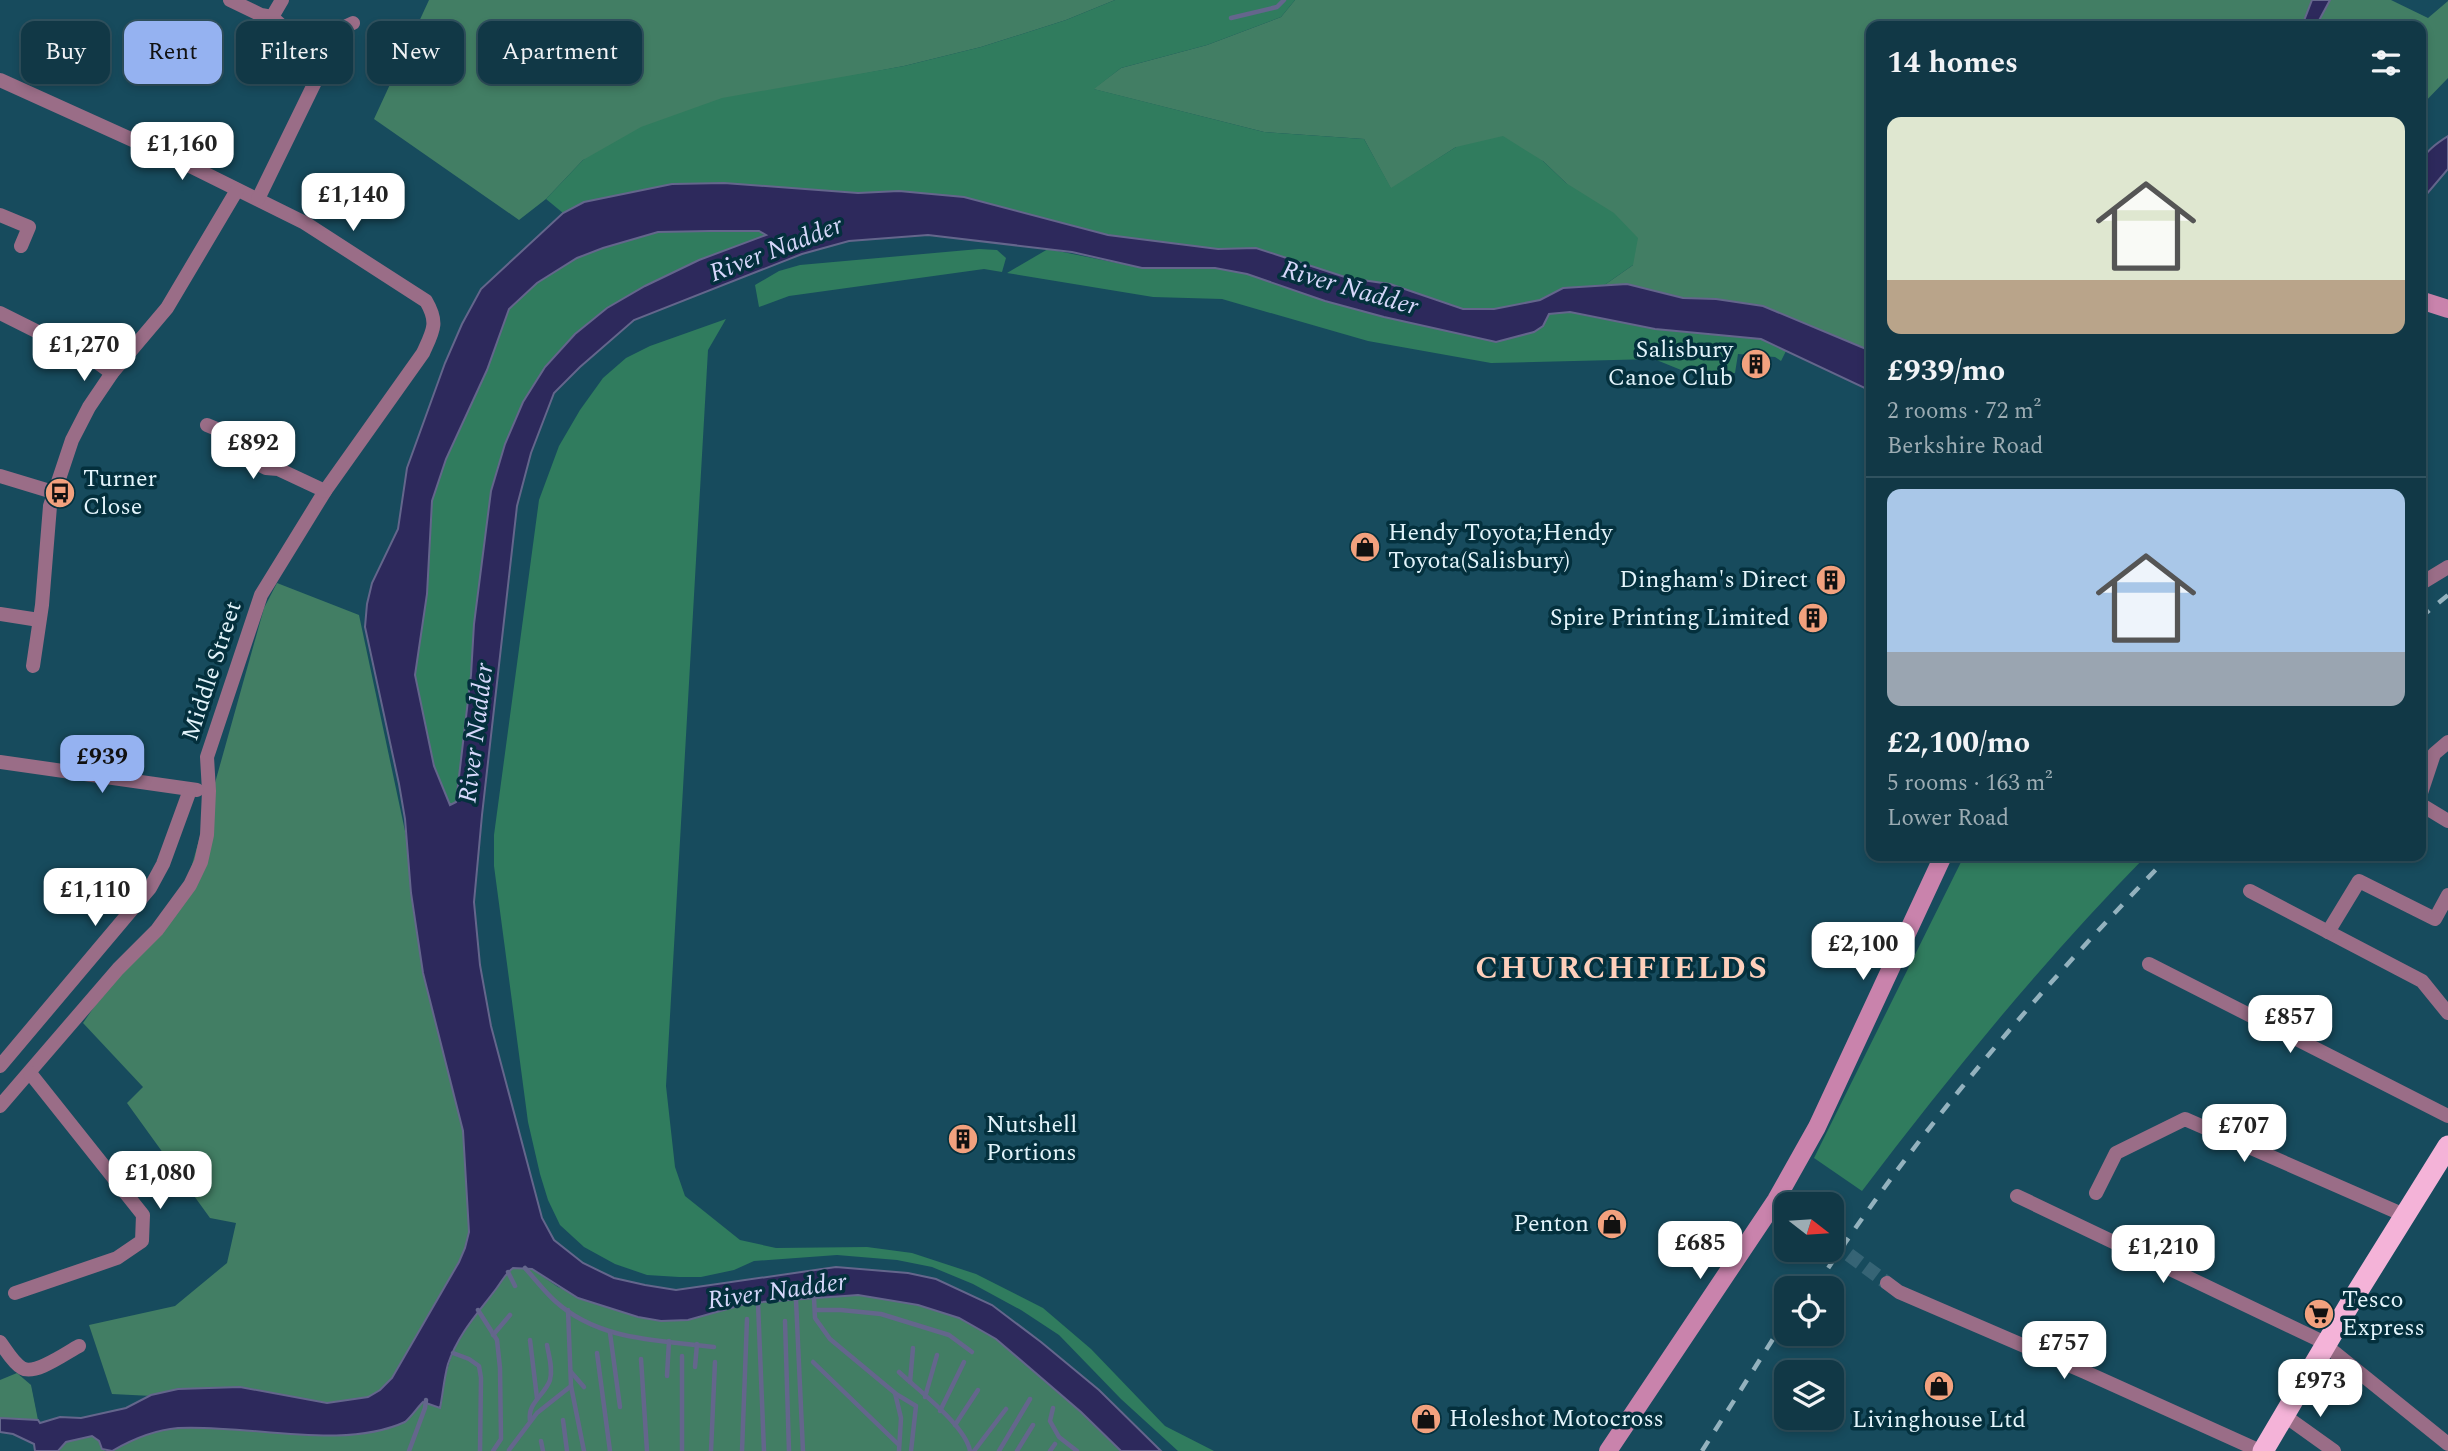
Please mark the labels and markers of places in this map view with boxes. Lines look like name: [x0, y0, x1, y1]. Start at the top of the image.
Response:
pin: £1,160: [125, 122, 239, 182]
pin: £1,140: [296, 174, 410, 233]
pin: £1,270: [27, 324, 141, 383]
place label: Salisbury Canoe Club: [1608, 332, 1734, 396]
building icon: Salisbury Canoe Club: [1739, 347, 1773, 381]
pin: £892: [212, 421, 294, 481]
place label: Turner Close: [83, 461, 157, 525]
bus stop icon: Turner Close: [43, 476, 77, 510]
place label: Hendy Toyota;Hendy Toyota(Salisbury): [1388, 515, 1614, 579]
shop icon: Hendy Toyota;Hendy Toyota(Salisbury): [1348, 530, 1382, 564]
place label: Dingham's Direct: [1619, 562, 1808, 598]
building icon: Dingham's Direct: [1814, 563, 1848, 597]
place label: Spire Printing Limited: [1550, 600, 1790, 636]
building icon: Spire Printing Limited: [1796, 601, 1830, 635]
pin: £939: [61, 736, 143, 795]
pin: £1,110: [38, 869, 152, 928]
pin: £2,100: [1806, 922, 1920, 982]
pin: £857: [2249, 996, 2331, 1055]
pin: £707: [2203, 1104, 2285, 1164]
place label: Nutshell Portions: [986, 1107, 1077, 1171]
building icon: Nutshell Portions: [946, 1122, 980, 1156]
pin: £1,080: [103, 1152, 217, 1211]
place label: Penton: [1513, 1206, 1589, 1242]
shop icon: Penton: [1595, 1207, 1629, 1241]
pin: £685: [1659, 1222, 1741, 1281]
pin: £1,210: [2106, 1226, 2220, 1285]
place label: Tesco Express: [2342, 1282, 2425, 1346]
supermarket icon: Tesco Express: [2302, 1297, 2336, 1331]
pin: £757: [2023, 1322, 2105, 1381]
pin: £973: [2279, 1360, 2361, 1419]
shop icon: Livinghouse Ltd: [1922, 1369, 1956, 1403]
place label: Holeshot Motocross: [1449, 1401, 1664, 1437]
shop icon: Holeshot Motocross: [1409, 1402, 1443, 1436]
place label: Livinghouse Ltd: [1852, 1402, 2026, 1438]

